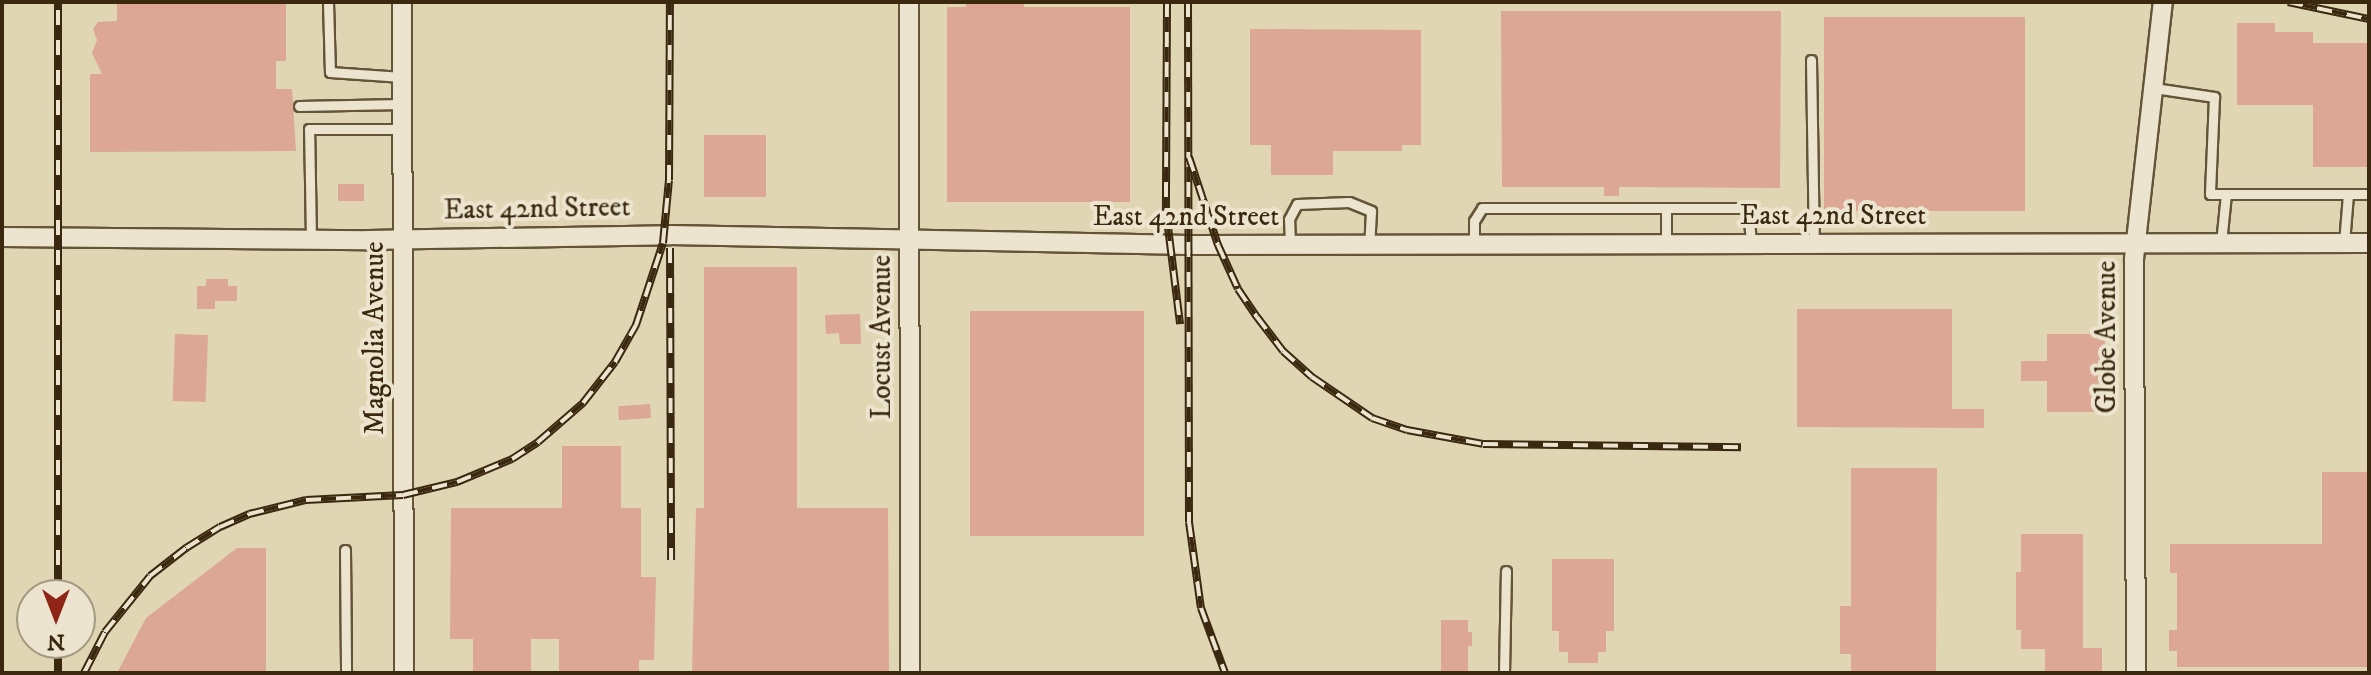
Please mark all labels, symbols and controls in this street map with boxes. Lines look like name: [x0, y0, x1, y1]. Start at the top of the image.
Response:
street label: East 42nd Street: [443, 191, 631, 227]
street label: East 42nd Street: [1740, 199, 1926, 233]
street label: East 42nd Street: [1093, 200, 1279, 234]
street label: Magnolia Avenue: [358, 241, 392, 435]
street label: Locust Avenue: [865, 255, 899, 419]
street label: Globe Avenue: [2090, 261, 2124, 413]
north arrow: [16, 579, 96, 659]
text: N: [47, 628, 65, 655]

